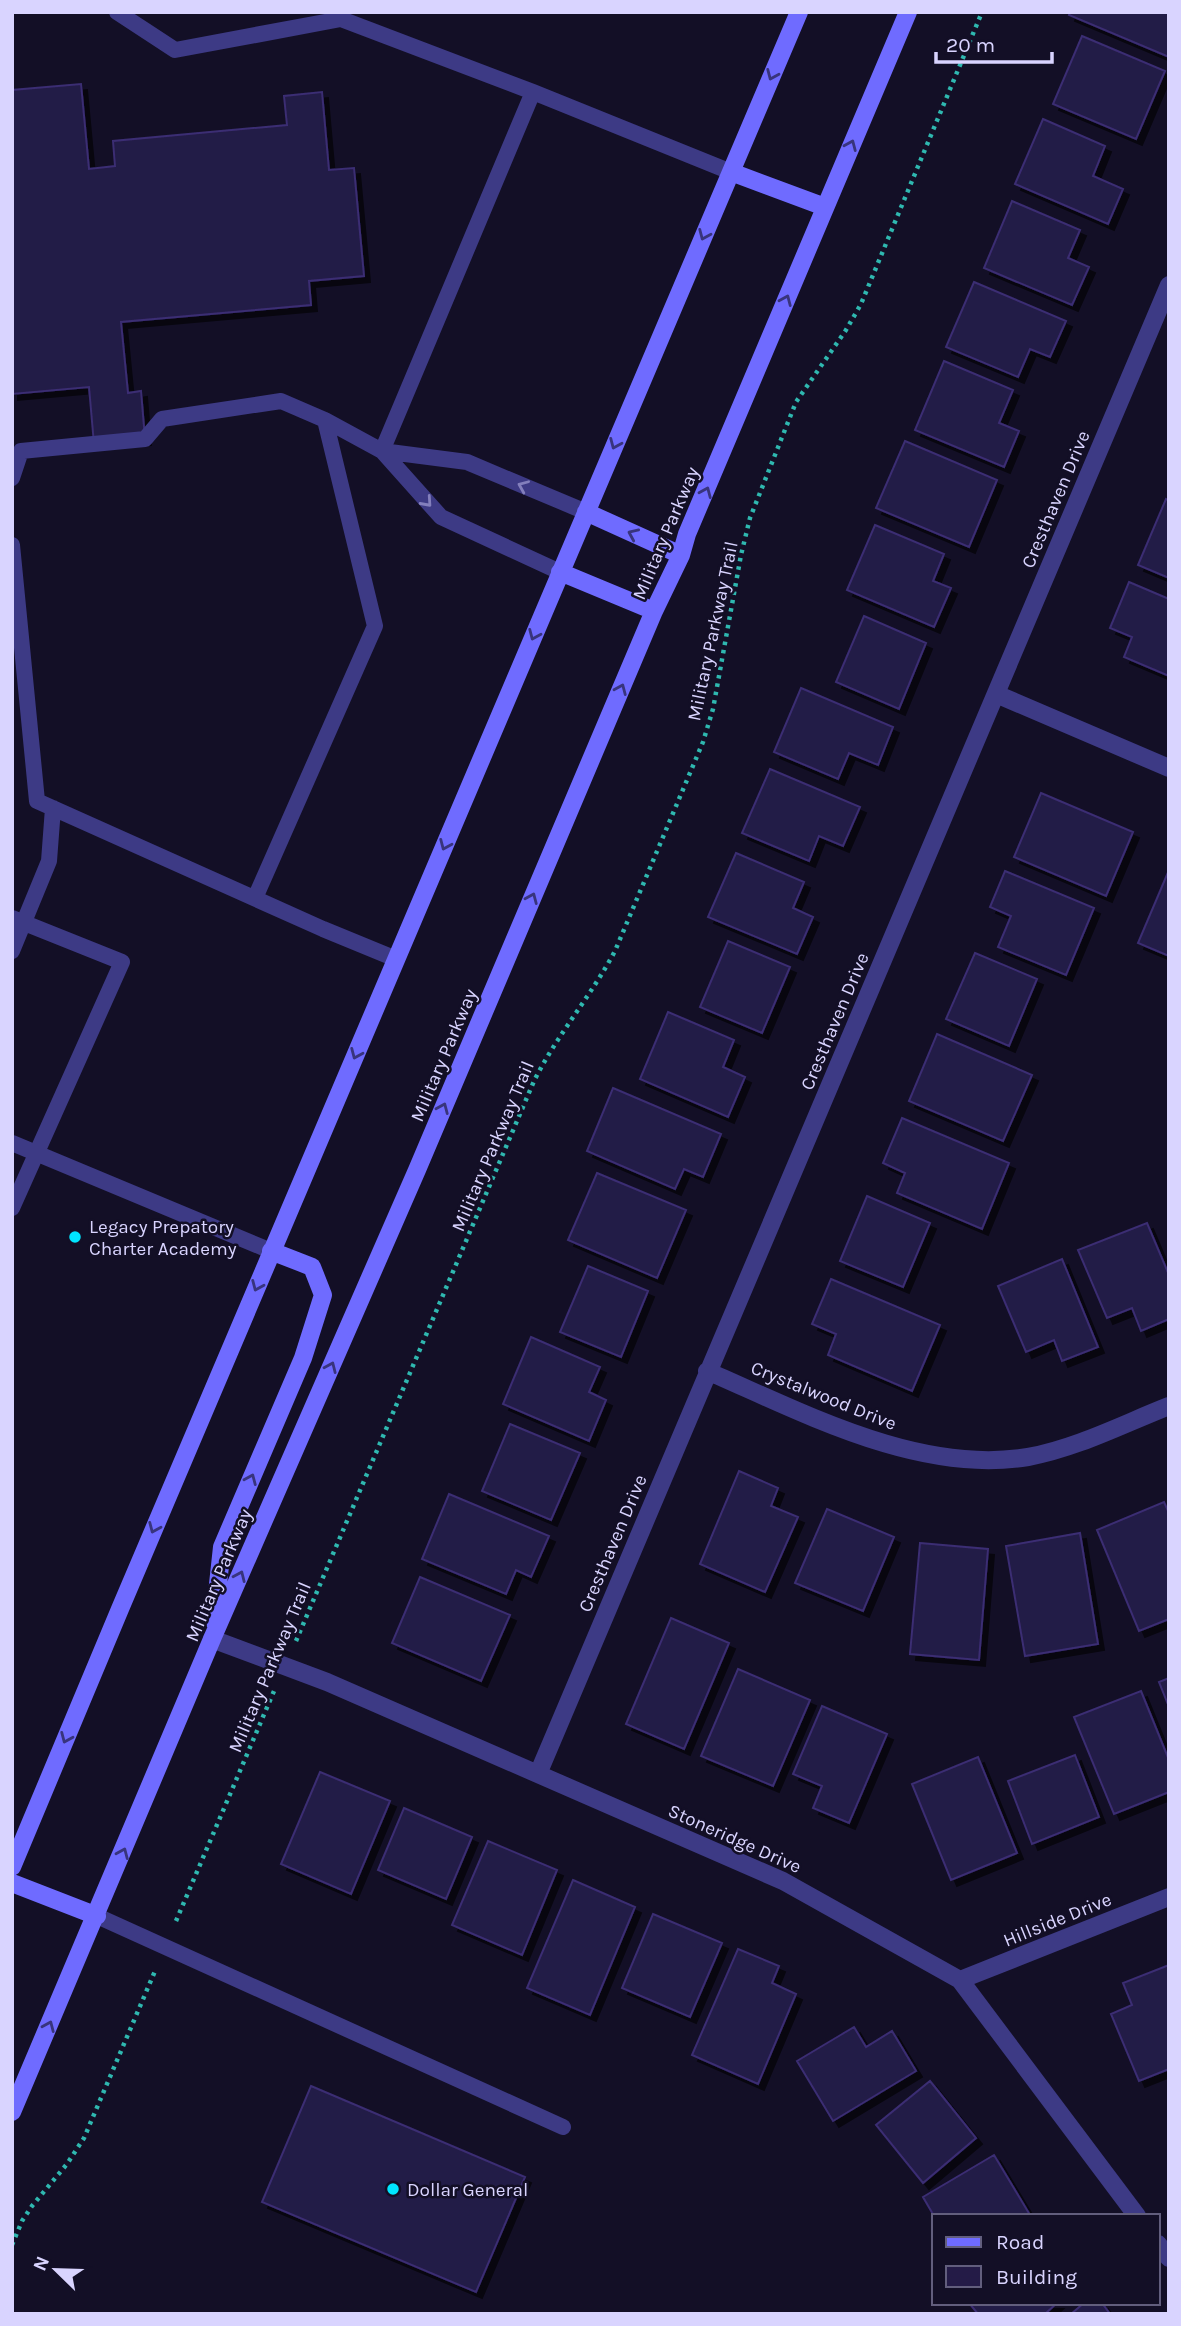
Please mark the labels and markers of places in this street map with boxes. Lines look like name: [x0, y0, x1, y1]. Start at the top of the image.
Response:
place label: Legacy Prepatory Charter Academy: [89, 1216, 237, 1260]
marker: Legacy Prepatory Charter Academy: [67, 1229, 83, 1245]
place label: Dollar General: [407, 2179, 528, 2201]
marker: Dollar General: [385, 2181, 401, 2197]

